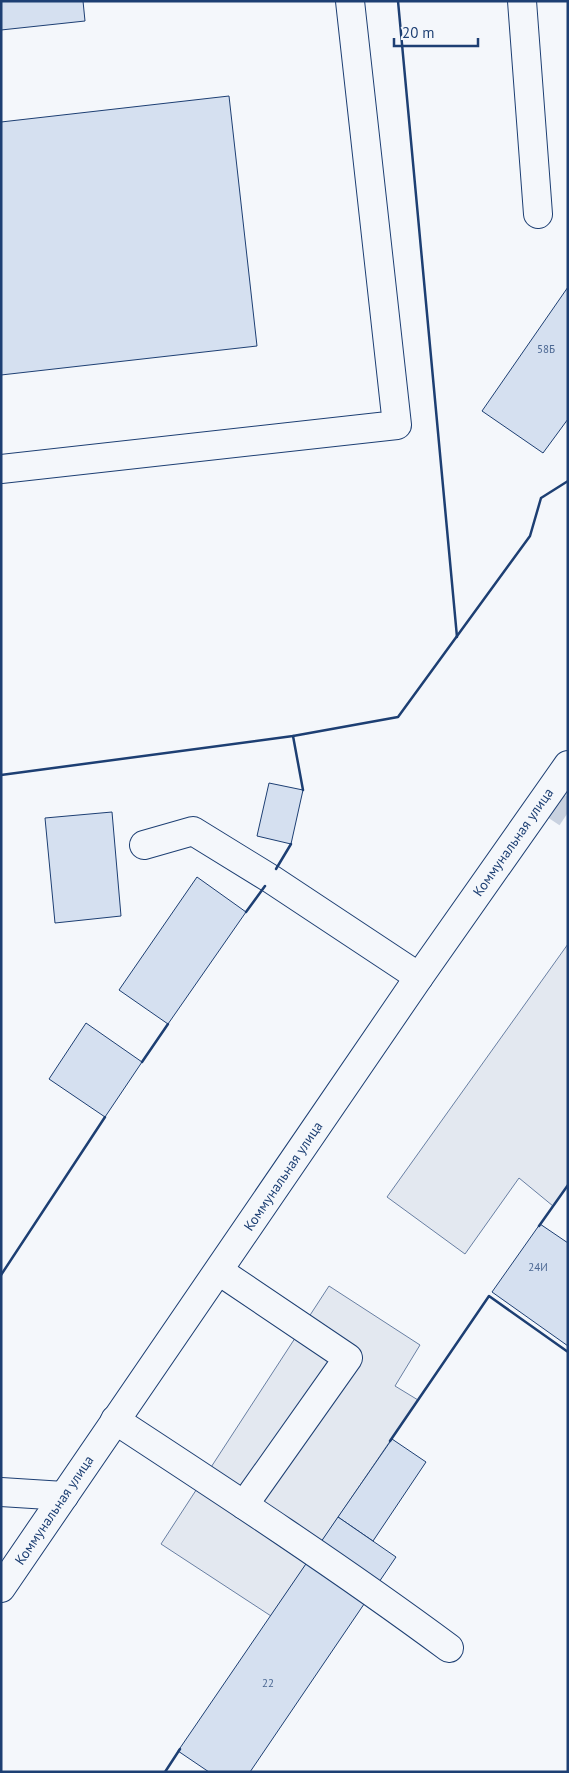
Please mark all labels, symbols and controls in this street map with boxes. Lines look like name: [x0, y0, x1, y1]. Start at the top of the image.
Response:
scale bar: [394, 15, 478, 47]
text: 20 m: [402, 23, 435, 42]
house number: 58Б: [537, 342, 555, 356]
street label: Коммунальная улица: [469, 784, 557, 900]
street label: Коммунальная улица: [240, 1118, 326, 1234]
house number: 24И: [528, 1260, 548, 1274]
street label: Коммунальная улица: [11, 1452, 97, 1568]
house number: 22: [262, 1676, 274, 1690]

